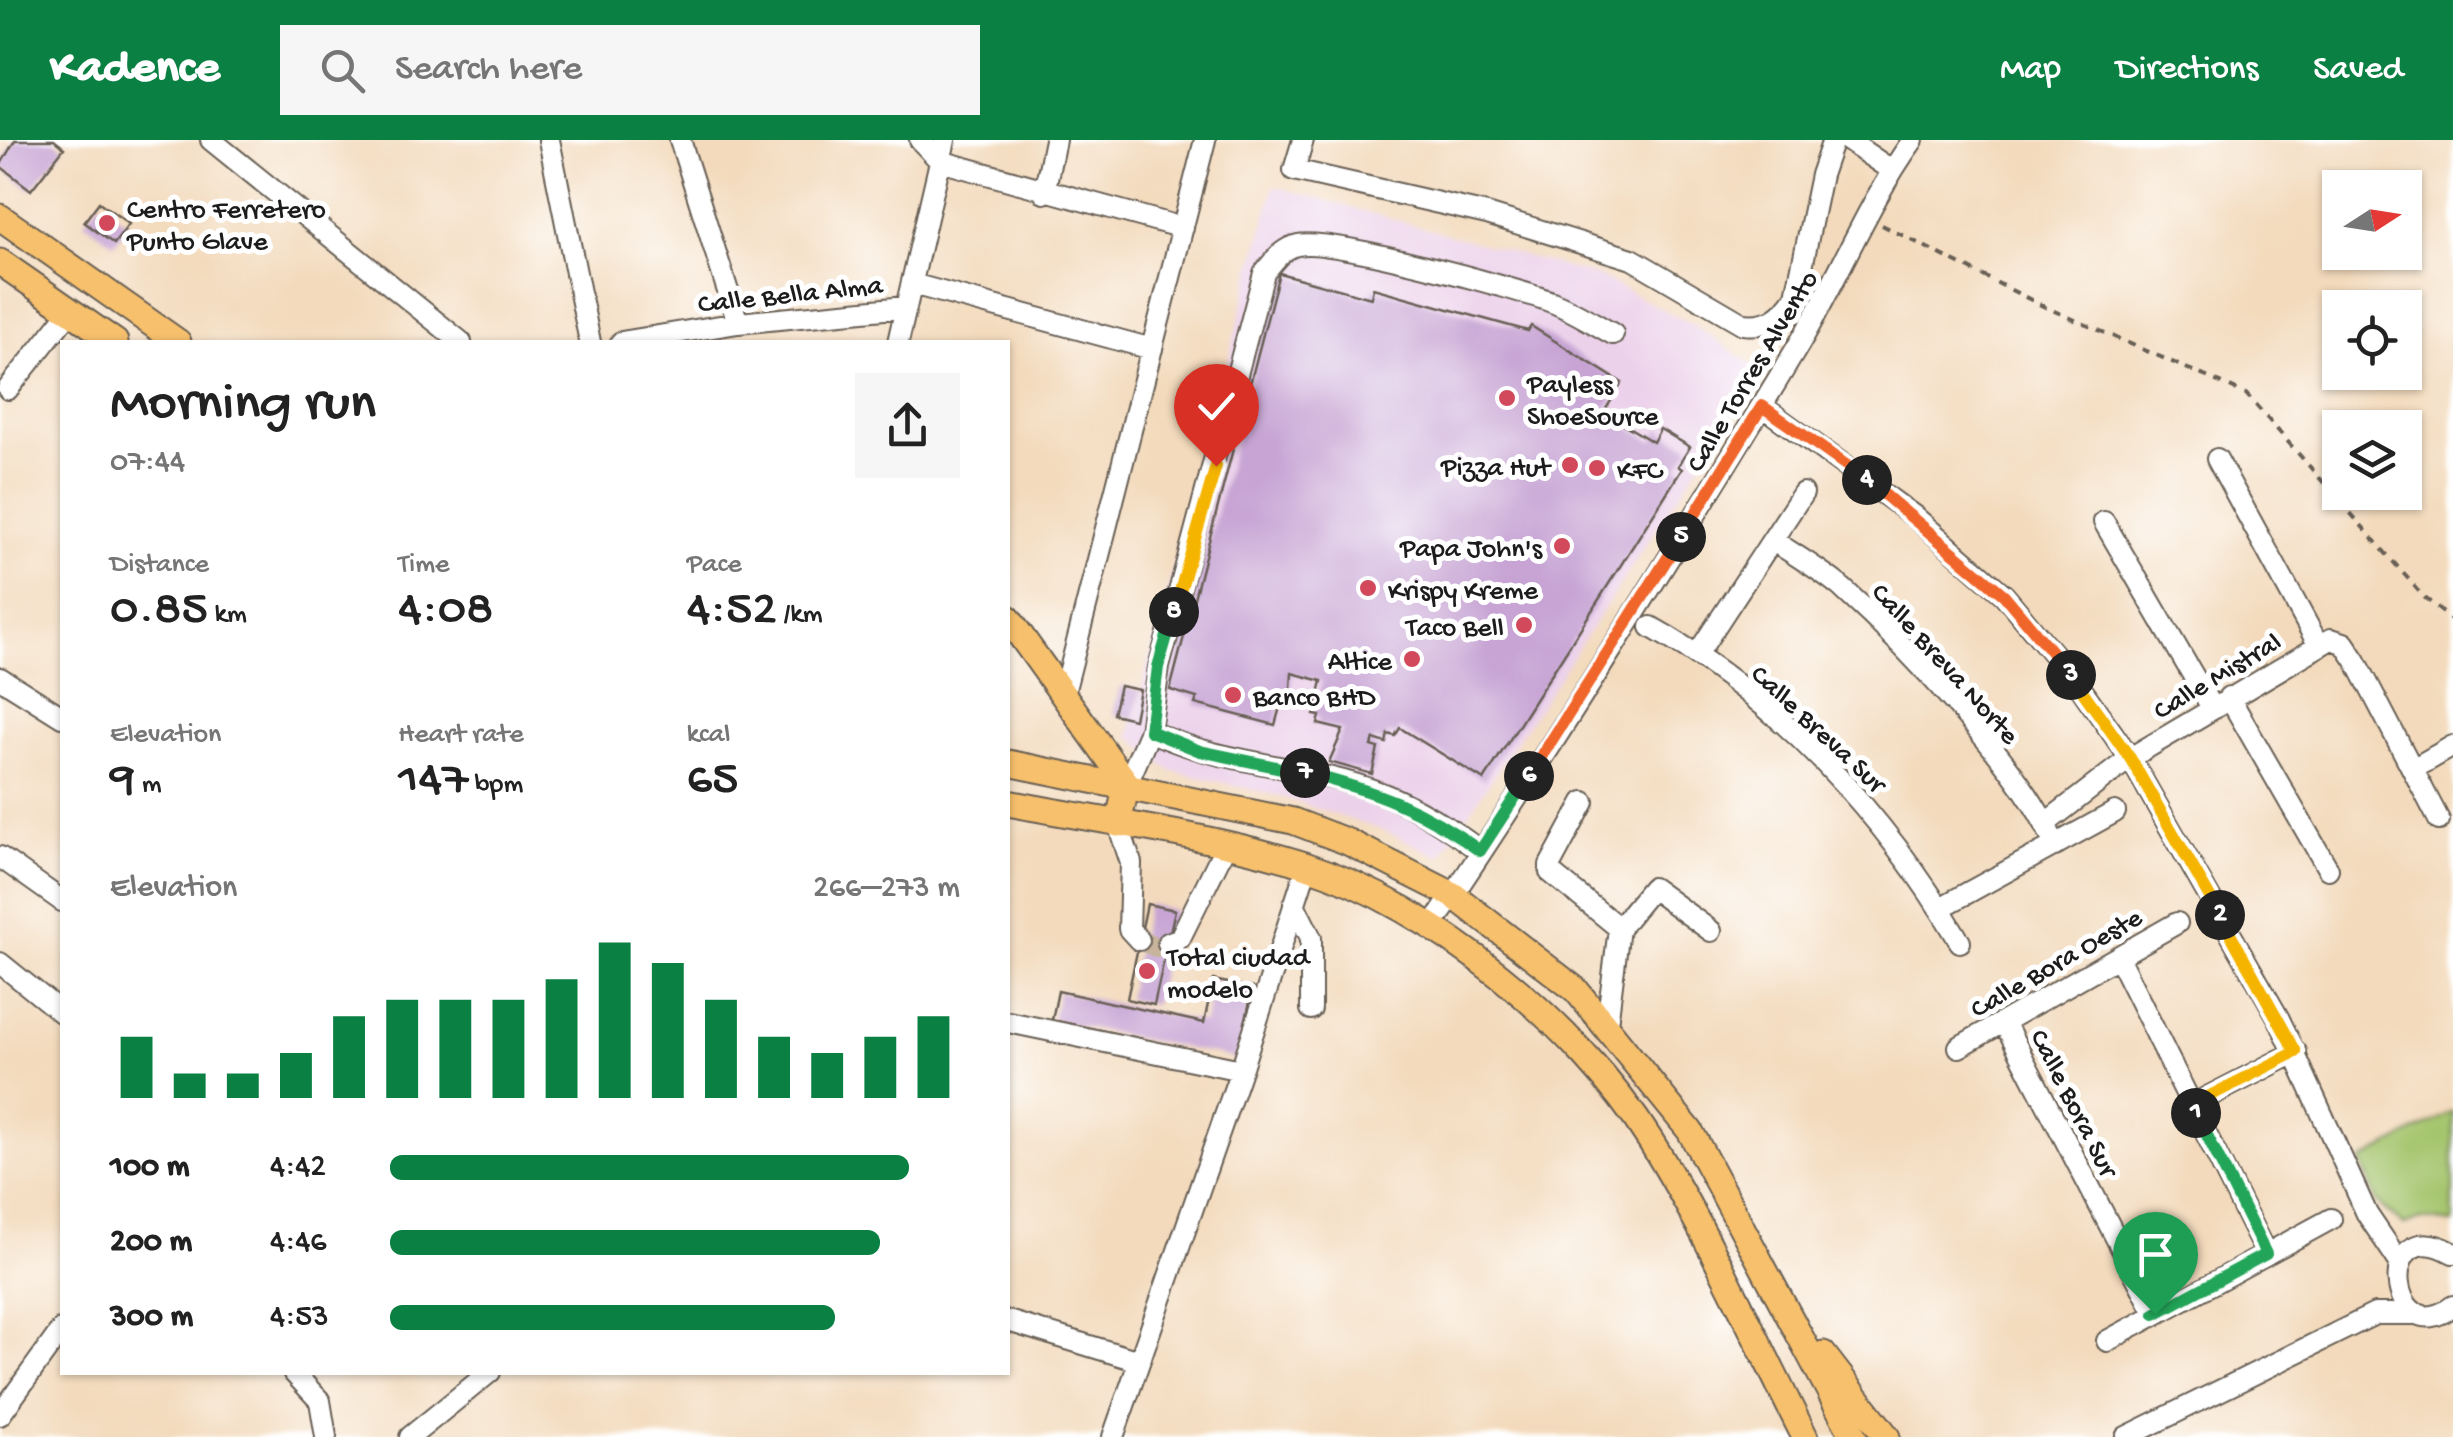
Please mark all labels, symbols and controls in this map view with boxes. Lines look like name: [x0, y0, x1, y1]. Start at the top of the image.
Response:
search box: [280, 25, 980, 115]
text: Kadence: [50, 42, 220, 99]
icon: search: [315, 43, 370, 98]
text: Search here: [395, 48, 582, 92]
text: Map: [2000, 50, 2061, 91]
text: Directions: [2116, 50, 2258, 91]
text: Saved: [2313, 50, 2403, 91]
north arrow: [2322, 170, 2422, 270]
map controls: [2322, 170, 2422, 510]
place label: Centro Ferretero Punto Glave: [126, 195, 326, 260]
marker: Centro Ferretero Punto Glave: [96, 212, 118, 234]
street label: Calle Torres Alvento: [1681, 265, 1827, 479]
street label: Calle Bella Alma: [696, 270, 886, 323]
button: locate: [2322, 290, 2422, 390]
pin: [1174, 364, 1259, 467]
place label: Payless ShoeSource: [1526, 370, 1659, 435]
button: share: [855, 373, 960, 478]
text: Morning run: [110, 374, 376, 438]
icon: check: [1189, 379, 1244, 434]
marker: Payless ShoeSource: [1496, 387, 1518, 409]
button: layers: [2322, 410, 2422, 510]
text: 07:44: [110, 444, 185, 482]
place label: Pizza Hut: [1440, 453, 1553, 486]
marker: Pizza Hut: [1559, 454, 1581, 476]
pin: 4: [1842, 455, 1892, 505]
place label: KFC: [1617, 456, 1664, 489]
marker: KFC: [1586, 457, 1608, 479]
text: 4: [1860, 463, 1874, 496]
pin: 5: [1656, 512, 1706, 562]
text: 5: [1674, 520, 1688, 553]
place label: Papa John's: [1399, 534, 1543, 567]
marker: Papa John's: [1551, 535, 1573, 557]
text: Distance: [110, 549, 209, 582]
text: Time: [398, 549, 450, 582]
text: Pace: [687, 549, 742, 582]
place label: Krispy Kreme: [1388, 576, 1539, 609]
marker: Krispy Kreme: [1357, 577, 1379, 599]
street label: Calle Breva Norte: [1862, 577, 2025, 753]
text: 0.85: [110, 582, 208, 641]
text: 4:08: [398, 582, 493, 641]
text: 4:52: [687, 582, 777, 641]
pin: 8: [1149, 587, 1199, 637]
text: 8: [1166, 595, 1182, 628]
text: km: [208, 599, 247, 632]
text: /km: [777, 599, 823, 632]
place label: Taco Bell: [1404, 613, 1504, 646]
marker: Taco Bell: [1513, 614, 1535, 636]
street label: Calle Mistral: [2149, 627, 2288, 729]
place label: Altice: [1328, 647, 1393, 680]
marker: Altice: [1401, 648, 1423, 670]
pin: 3: [2046, 650, 2096, 700]
text: 3: [2064, 658, 2078, 691]
street label: Calle Breva Sur: [1742, 659, 1893, 803]
place label: Banco BHD: [1252, 683, 1376, 716]
marker: Banco BHD: [1222, 684, 1244, 706]
text: Elevation: [110, 719, 221, 752]
text: Heart rate: [398, 719, 524, 752]
text: kcal: [687, 719, 730, 752]
pin: 7: [1280, 748, 1330, 798]
pin: 6: [1504, 751, 1554, 801]
text: 9: [110, 752, 135, 811]
text: 147: [398, 752, 468, 811]
text: 65: [687, 752, 738, 811]
text: 7: [1298, 756, 1312, 789]
text: 6: [1522, 759, 1536, 792]
text: m: [135, 769, 162, 802]
text: bpm: [468, 769, 523, 802]
text: Elevation: [110, 870, 237, 908]
text: 266–273 m: [813, 870, 960, 908]
pin: 2: [2195, 890, 2245, 940]
text: 2: [2213, 898, 2227, 931]
street label: Calle Bora Oeste: [1966, 902, 2149, 1027]
place label: Total ciudad modelo: [1165, 943, 1312, 1008]
marker: Total ciudad modelo: [1136, 960, 1158, 982]
street label: Calle Bora Sur: [2021, 1025, 2124, 1185]
pin: 1: [2171, 1088, 2221, 1138]
text: 1: [2190, 1096, 2202, 1129]
text: 100 m: [110, 1149, 190, 1187]
text: 4:42: [270, 1149, 326, 1187]
pin: [2113, 1212, 2198, 1315]
text: 200 m: [110, 1224, 192, 1262]
text: 4:46: [270, 1224, 327, 1262]
icon: arrive: [2128, 1227, 2183, 1282]
text: 300 m: [110, 1299, 193, 1337]
text: 4:53: [270, 1299, 329, 1337]

